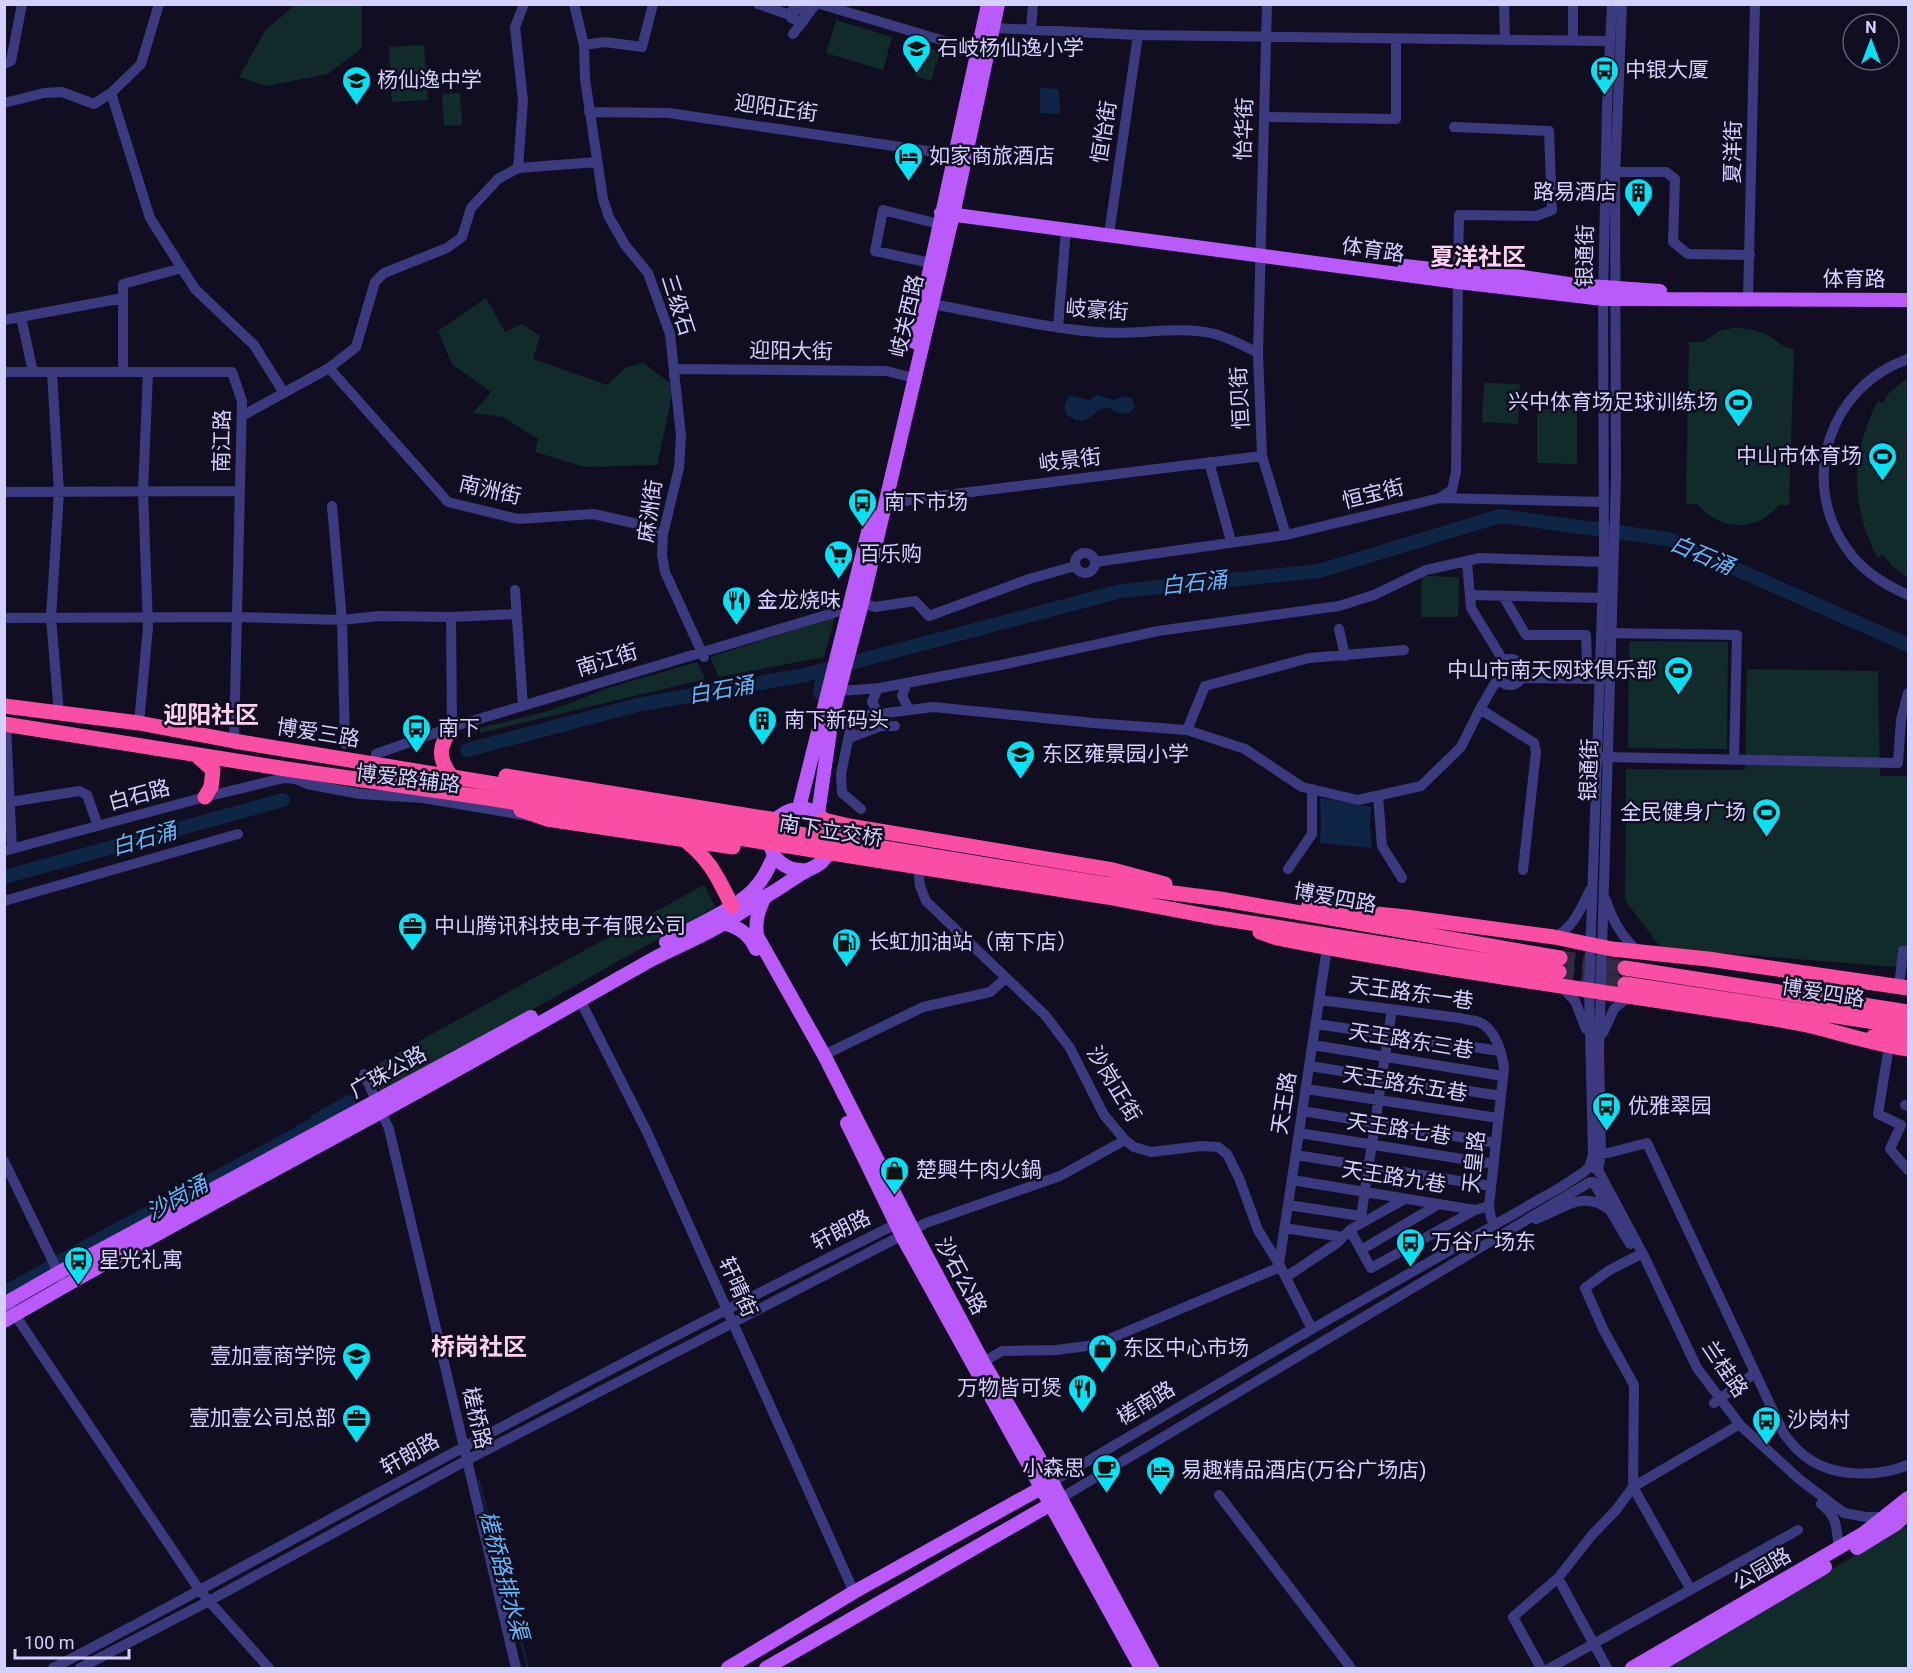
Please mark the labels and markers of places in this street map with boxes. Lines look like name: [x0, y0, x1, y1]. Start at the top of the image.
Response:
school or university icon: 石岐杨仙逸小学: [900, 32, 932, 74]
place label: 石岐杨仙逸小学: [937, 36, 1084, 60]
bus stop icon: 中银大厦: [1588, 54, 1620, 96]
place label: 中银大厦: [1625, 58, 1709, 82]
school or university icon: 杨仙逸中学: [340, 64, 372, 106]
place label: 杨仙逸中学: [377, 68, 482, 92]
hotel icon: 如家商旅酒店: [892, 140, 924, 182]
place label: 如家商旅酒店: [929, 144, 1055, 168]
building icon: 路易酒店: [1622, 176, 1654, 218]
place label: 路易酒店: [1533, 180, 1617, 204]
sports icon: 兴中体育场足球训练场: [1723, 386, 1755, 428]
place label: 兴中体育场足球训练场: [1508, 390, 1718, 414]
sports icon: 中山市体育场: [1867, 440, 1899, 482]
place label: 中山市体育场: [1736, 444, 1862, 468]
bus stop icon: 南下市场: [847, 486, 879, 528]
place label: 南下市场: [884, 490, 968, 514]
supermarket icon: 百乐购: [822, 538, 854, 580]
place label: 百乐购: [859, 542, 922, 566]
restaurant icon: 金龙烧味: [720, 584, 752, 626]
place label: 金龙烧味: [757, 588, 841, 612]
sports icon: 中山市南天网球俱乐部: [1662, 654, 1694, 696]
place label: 中山市南天网球俱乐部: [1447, 658, 1657, 682]
building icon: 南下新码头: [747, 704, 779, 746]
place label: 南下新码头: [784, 708, 889, 732]
bus stop icon: 南下: [401, 712, 433, 754]
place label: 南下: [438, 716, 480, 740]
school or university icon: 东区雍景园小学: [1005, 738, 1037, 780]
place label: 东区雍景园小学: [1042, 742, 1189, 766]
sports icon: 全民健身广场: [1751, 796, 1783, 838]
place label: 全民健身广场: [1620, 800, 1746, 824]
office icon: 中山腾讯科技电子有限公司: [397, 910, 429, 952]
place label: 中山腾讯科技电子有限公司: [434, 914, 686, 938]
fuel station icon: 长虹加油站（南下店）: [831, 926, 863, 968]
place label: 长虹加油站（南下店）: [868, 930, 1078, 954]
bus stop icon: 优雅翠园: [1591, 1090, 1623, 1132]
place label: 优雅翠园: [1628, 1094, 1712, 1118]
shop icon: 楚興牛肉火鍋: [879, 1154, 911, 1196]
place label: 楚興牛肉火鍋: [916, 1158, 1042, 1182]
bus stop icon: 万谷广场东: [1394, 1226, 1426, 1268]
place label: 万谷广场东: [1431, 1230, 1536, 1254]
bus stop icon: 星光礼寓: [62, 1244, 94, 1286]
place label: 星光礼寓: [99, 1248, 183, 1272]
shop icon: 东区中心市场: [1086, 1332, 1118, 1374]
place label: 东区中心市场: [1123, 1336, 1249, 1360]
school or university icon: 壹加壹商学院: [341, 1340, 373, 1382]
place label: 壹加壹商学院: [210, 1344, 336, 1368]
restaurant icon: 万物皆可煲: [1067, 1372, 1099, 1414]
place label: 万物皆可煲: [957, 1376, 1062, 1400]
office icon: 壹加壹公司总部: [341, 1402, 373, 1444]
bus stop icon: 沙岗村: [1750, 1404, 1782, 1446]
place label: 壹加壹公司总部: [189, 1406, 336, 1430]
place label: 沙岗村: [1787, 1408, 1850, 1432]
cafe icon: 小森思: [1090, 1452, 1122, 1494]
hotel icon: 易趣精品酒店(万谷广场店): [1144, 1454, 1176, 1496]
place label: 小森思: [1022, 1456, 1085, 1480]
place label: 易趣精品酒店(万谷广场店): [1181, 1458, 1427, 1482]

